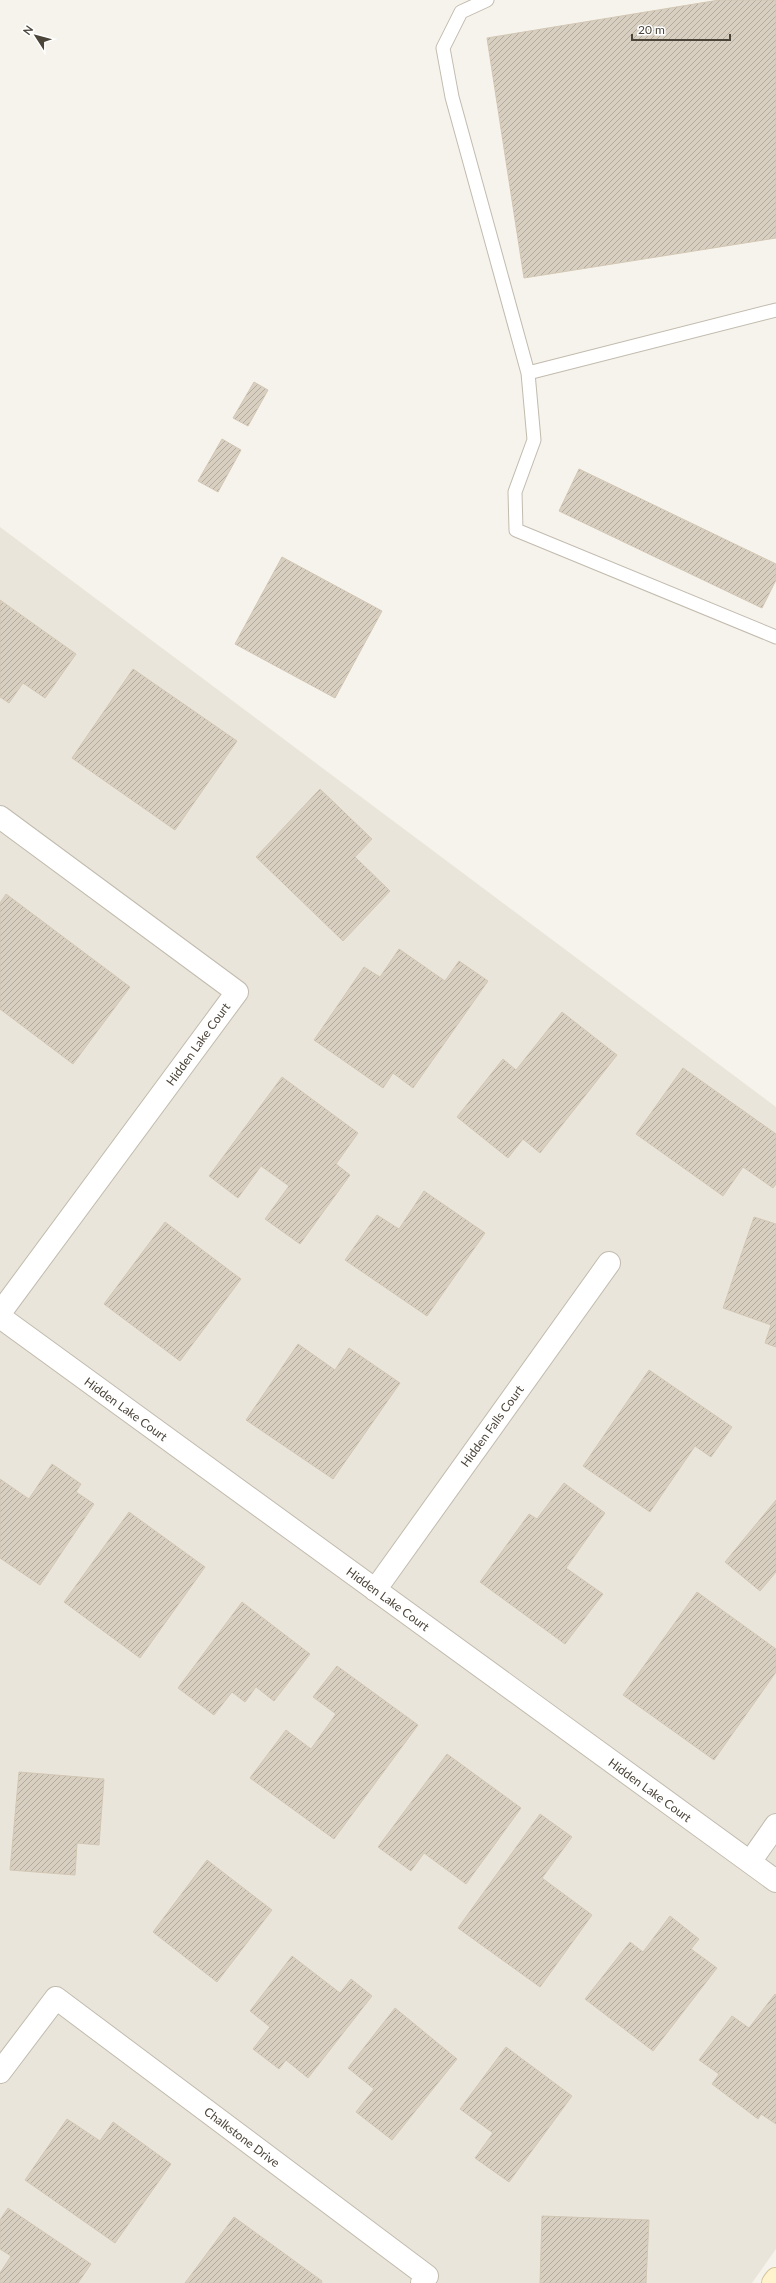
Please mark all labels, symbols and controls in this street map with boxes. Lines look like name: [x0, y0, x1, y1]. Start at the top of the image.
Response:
north arrow: [16, 16, 56, 56]
scale bar: [632, 16, 730, 42]
text: 20 m: [638, 22, 665, 37]
text: N: [20, 23, 35, 37]
street label: Hidden Lake Court: [163, 999, 234, 1088]
street label: Hidden Lake Court: [82, 1374, 171, 1445]
street label: Hidden Falls Court: [457, 1382, 527, 1470]
street label: Hidden Lake Court: [344, 1564, 433, 1635]
street label: Hidden Lake Court: [606, 1755, 695, 1826]
street label: Chalkstone Drive: [201, 2104, 283, 2170]

